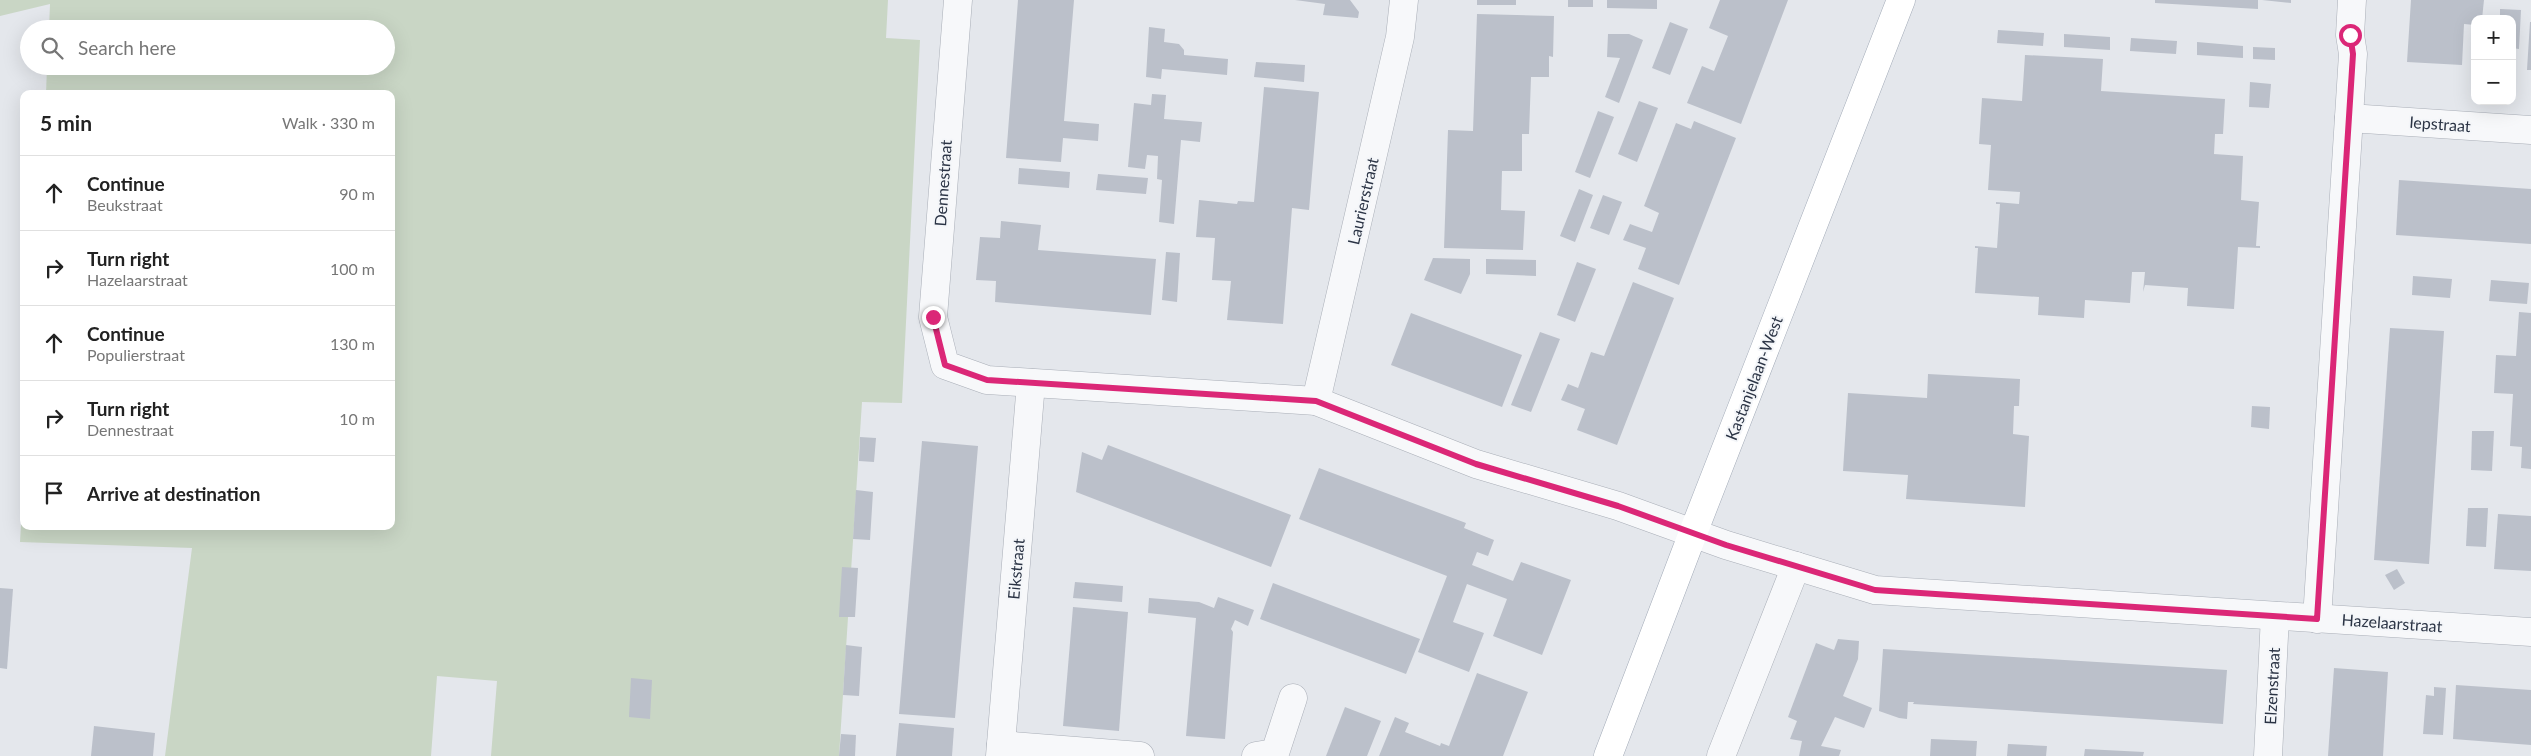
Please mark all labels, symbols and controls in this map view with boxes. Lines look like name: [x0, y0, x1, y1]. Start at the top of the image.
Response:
map controls: [2471, 15, 2516, 105]
button: +: [2471, 15, 2516, 60]
search box: [20, 20, 395, 75]
route start: [2339, 24, 2362, 47]
icon: search: [38, 34, 66, 62]
text: Search here: [78, 36, 176, 59]
button: −: [2471, 60, 2516, 105]
text: 5 min: [40, 110, 92, 135]
street label: Iepstraat: [2409, 112, 2472, 135]
text: Walk · 330 m: [282, 113, 375, 132]
street label: Dennestraat: [930, 139, 955, 227]
street label: Laurierstraat: [1343, 155, 1382, 246]
text: Continue: [87, 172, 165, 195]
icon: ahead: [40, 179, 68, 207]
text: 90 m: [339, 184, 375, 203]
text: Beukstraat: [87, 195, 163, 214]
text: Turn right: [87, 247, 169, 270]
icon: right: [40, 254, 68, 282]
text: 100 m: [330, 259, 375, 278]
text: Hazelaarstraat: [87, 270, 188, 289]
route end: [922, 306, 945, 329]
street label: Kastanjelaan-West: [1721, 313, 1786, 443]
text: Continue: [87, 322, 165, 345]
icon: ahead: [40, 329, 68, 357]
text: 130 m: [330, 334, 375, 353]
text: Populierstraat: [87, 345, 185, 364]
text: Turn right: [87, 397, 169, 420]
icon: right: [40, 404, 68, 432]
text: 10 m: [339, 409, 375, 428]
text: Dennestraat: [87, 420, 174, 439]
icon: arrive: [40, 479, 68, 507]
text: Arrive at destination: [87, 482, 260, 505]
street label: Eikstraat: [1003, 537, 1028, 600]
street label: Hazelaarstraat: [2341, 610, 2443, 636]
street label: Elzenstraat: [2260, 647, 2283, 725]

